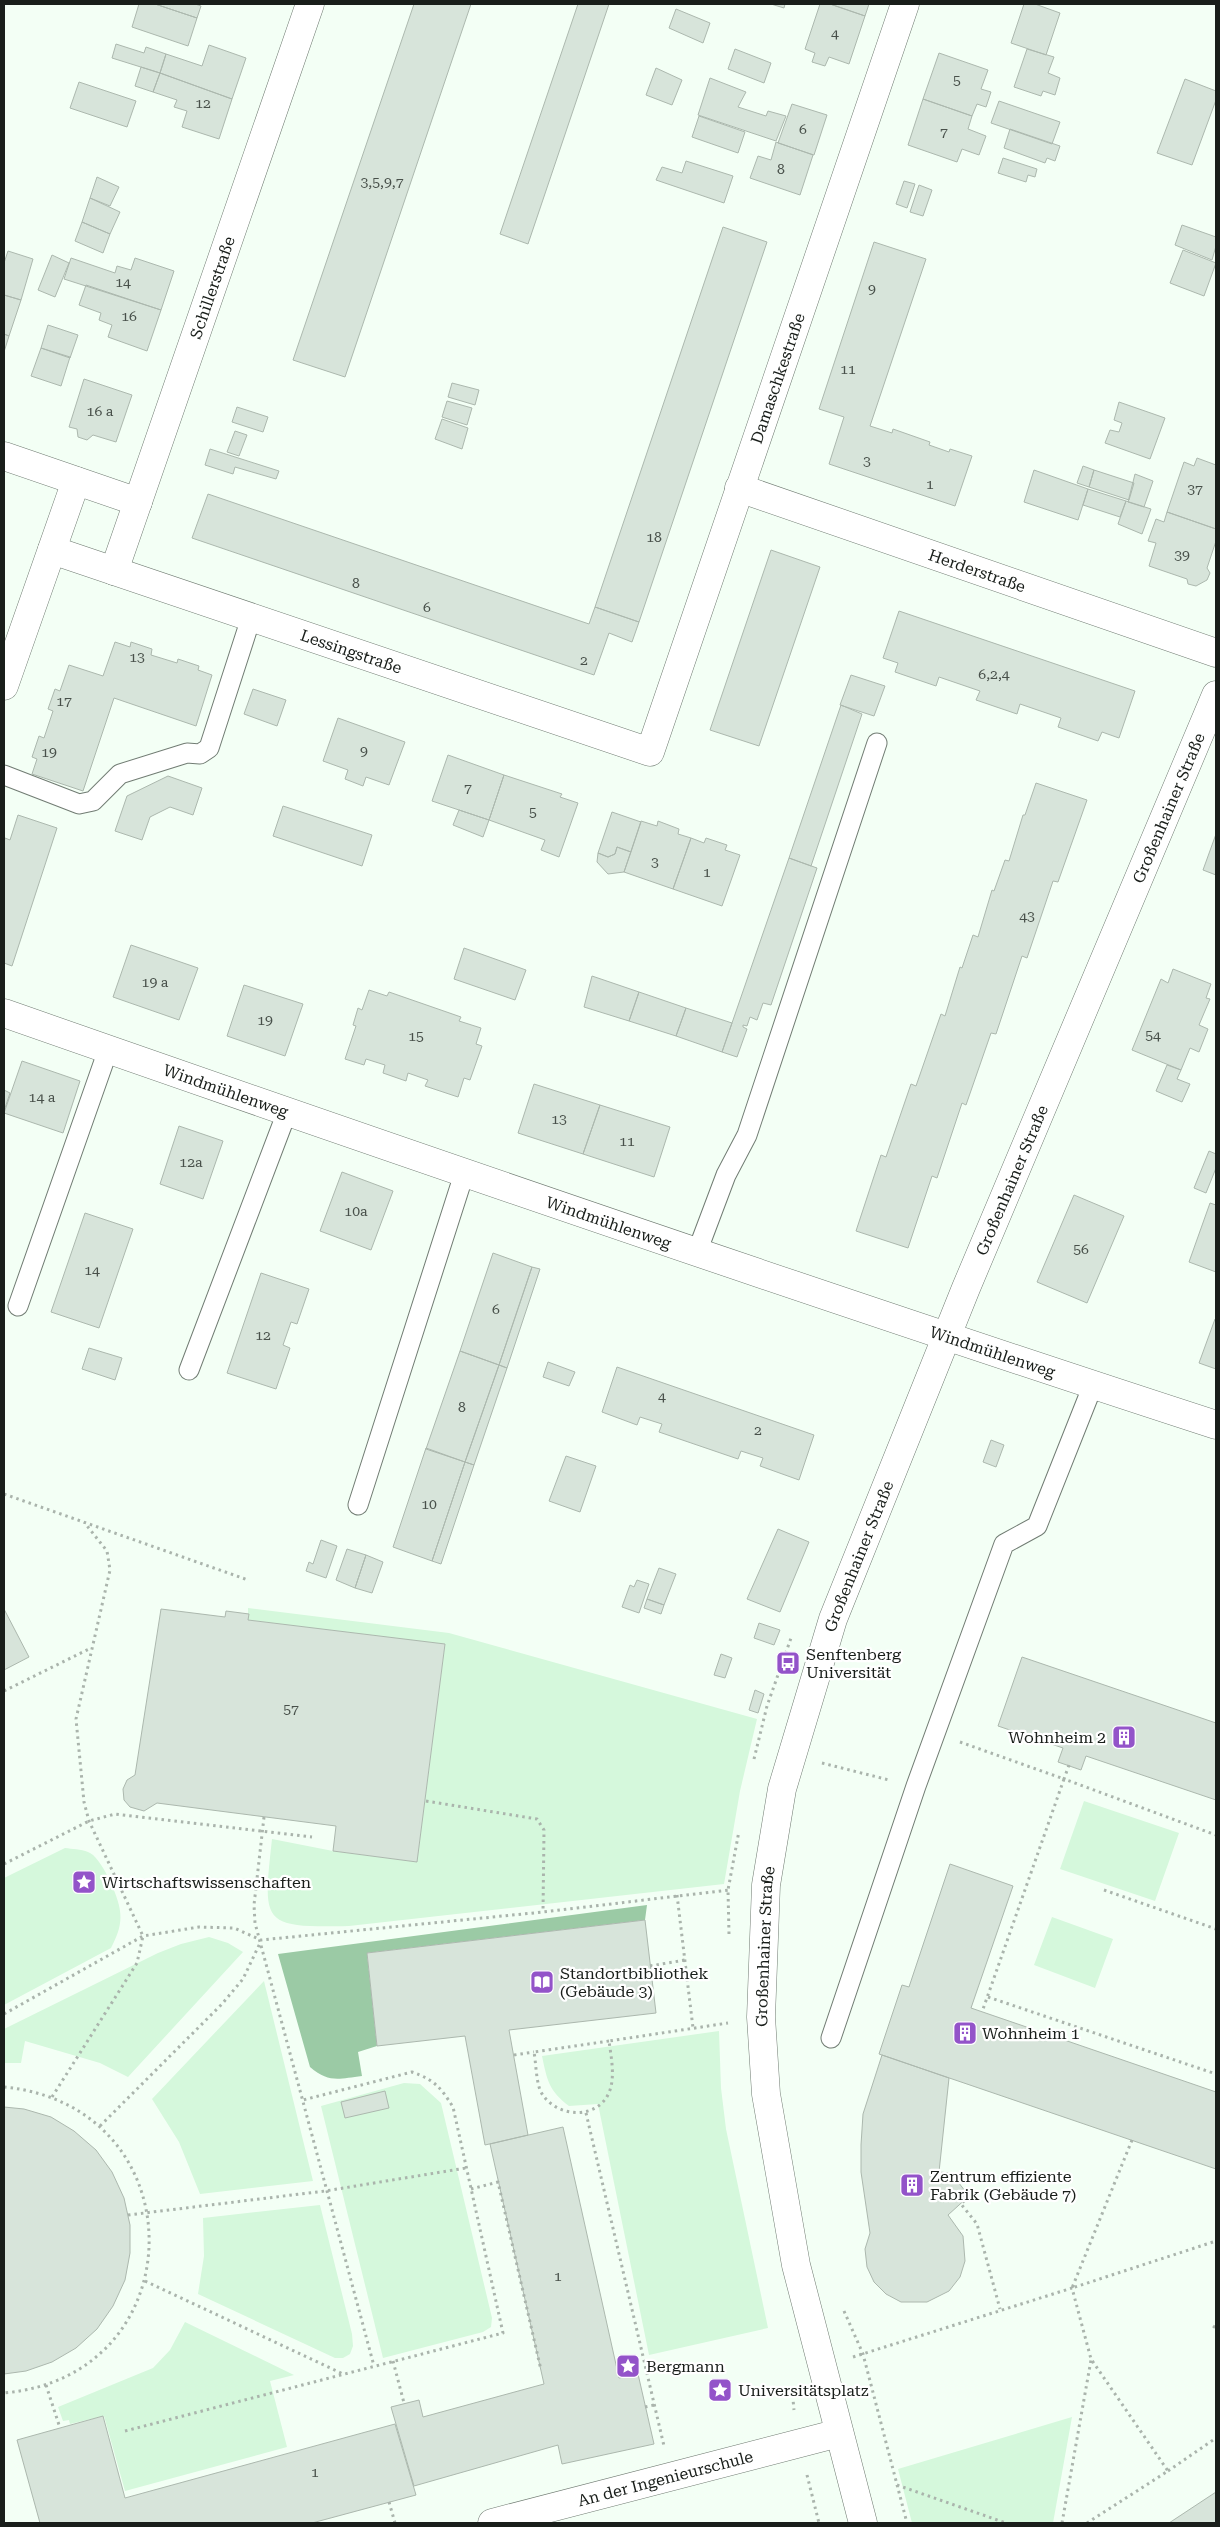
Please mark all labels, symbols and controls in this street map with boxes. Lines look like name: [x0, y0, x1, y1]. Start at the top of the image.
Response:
house number: 4: [831, 25, 839, 41]
house number: 5: [953, 72, 961, 88]
house number: 12: [195, 95, 211, 111]
house number: 6: [799, 121, 807, 137]
house number: 7: [940, 124, 948, 140]
house number: 8: [777, 161, 785, 177]
house number: 3,5,9,7: [361, 174, 404, 190]
street label: Schillerstraße: [185, 233, 239, 341]
house number: 14: [115, 274, 131, 290]
house number: 9: [868, 281, 876, 297]
house number: 16: [121, 308, 137, 324]
street label: Damaschkestraße: [746, 310, 809, 446]
house number: 11: [840, 361, 856, 377]
house number: 16 a: [87, 403, 114, 419]
house number: 3: [863, 453, 871, 469]
house number: 1: [926, 476, 934, 492]
house number: 37: [1187, 481, 1203, 497]
house number: 18: [646, 529, 662, 545]
street label: Herderstraße: [926, 545, 1028, 596]
house number: 39: [1174, 547, 1190, 563]
house number: 8: [352, 575, 360, 591]
house number: 6: [423, 599, 431, 615]
street label: Lessingstraße: [298, 625, 405, 677]
house number: 13: [129, 649, 145, 665]
house number: 2: [580, 652, 588, 668]
house number: 6,2,4: [978, 666, 1010, 682]
house number: 17: [56, 693, 72, 709]
street label: Großenhainer Straße: [1128, 730, 1209, 886]
house number: 9: [360, 743, 368, 759]
house number: 19: [41, 744, 57, 760]
house number: 7: [464, 780, 472, 796]
house number: 5: [529, 804, 537, 820]
house number: 3: [651, 854, 659, 870]
house number: 1: [703, 864, 711, 880]
house number: 43: [1019, 908, 1035, 924]
house number: 19 a: [142, 974, 169, 990]
house number: 19: [257, 1012, 273, 1028]
house number: 54: [1145, 1027, 1161, 1043]
house number: 15: [408, 1028, 424, 1044]
street label: Windmühlenweg: [161, 1060, 292, 1121]
house number: 14 a: [29, 1089, 56, 1105]
street label: Großenhainer Straße: [971, 1102, 1052, 1258]
house number: 13: [551, 1111, 567, 1127]
house number: 11: [619, 1133, 635, 1149]
house number: 12a: [179, 1154, 203, 1170]
street label: Windmühlenweg: [544, 1192, 675, 1253]
house number: 10a: [344, 1203, 368, 1219]
house number: 56: [1073, 1241, 1089, 1257]
house number: 14: [84, 1262, 100, 1278]
house number: 6: [492, 1301, 500, 1317]
street label: Windmühlenweg: [927, 1322, 1059, 1381]
house number: 12: [255, 1327, 271, 1343]
house number: 4: [658, 1388, 666, 1404]
house number: 8: [458, 1399, 466, 1415]
house number: 2: [754, 1422, 762, 1438]
street label: Großenhainer Straße: [820, 1478, 897, 1634]
house number: 10: [421, 1496, 437, 1512]
place label: Senftenberg Universität: [806, 1645, 902, 1682]
bus stop icon: Senftenberg Universität: [775, 1650, 801, 1676]
house number: 57: [283, 1701, 299, 1717]
building icon: Wohnheim 2: [1111, 1724, 1137, 1750]
place label: Wohnheim 2: [1008, 1728, 1106, 1747]
street label: Großenhainer Straße: [751, 1864, 779, 2028]
place icon: Wirtschaftswissenschaften: [71, 1869, 97, 1895]
place label: Wirtschaftswissenschaften: [102, 1873, 311, 1892]
place label: Standortbibliothek (Gebäude 3): [560, 1964, 708, 2001]
library icon: Standortbibliothek (Gebäude 3): [529, 1969, 555, 1995]
building icon: Wohnheim 1: [952, 2020, 978, 2046]
place label: Wohnheim 1: [982, 2024, 1080, 2043]
place label: Zentrum effiziente Fabrik (Gebäude 7): [930, 2167, 1076, 2204]
building icon: Zentrum effiziente Fabrik (Gebäude 7): [899, 2172, 925, 2198]
house number: 1: [554, 2268, 562, 2284]
place icon: Bergmann: [615, 2353, 641, 2379]
place label: Bergmann: [646, 2357, 725, 2376]
place icon: Universitätsplatz: [707, 2377, 733, 2403]
place label: Universitätsplatz: [738, 2381, 869, 2400]
street label: An der Ingenieurschule: [576, 2446, 755, 2510]
house number: 1: [311, 2464, 319, 2480]

